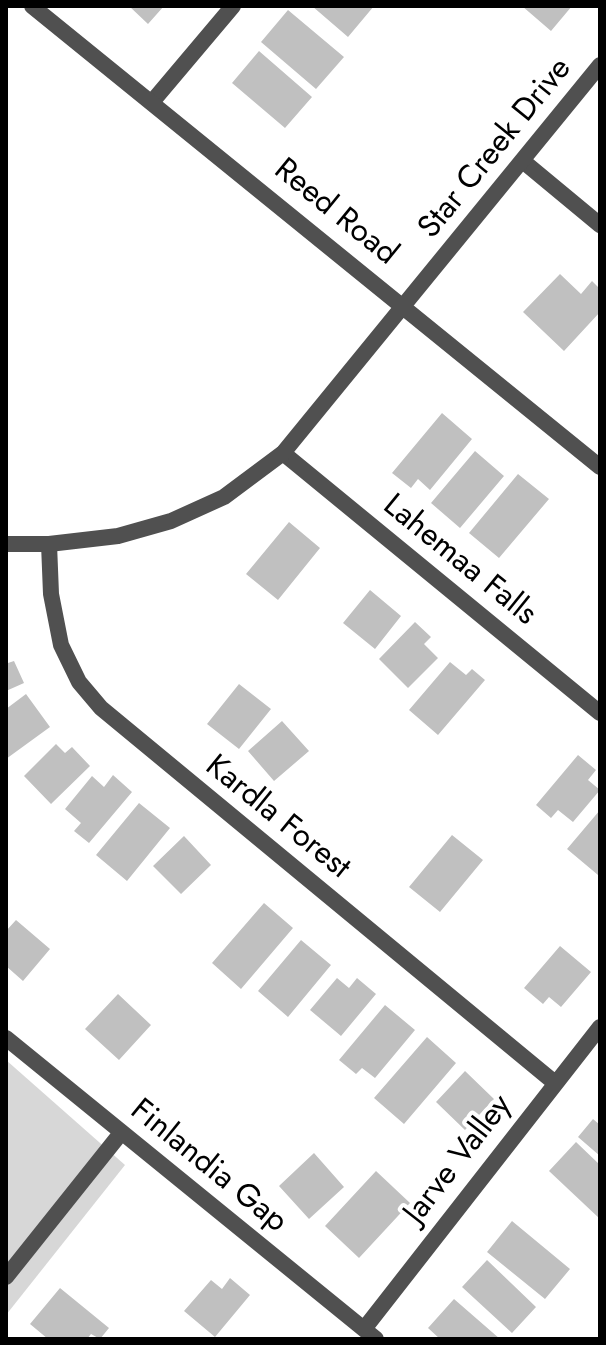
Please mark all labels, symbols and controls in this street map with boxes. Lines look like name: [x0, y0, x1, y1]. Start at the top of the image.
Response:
street label: Star Creek Drive: [411, 51, 581, 247]
street label: Reed Road: [266, 152, 404, 274]
street label: Lahemaa Falls: [374, 487, 544, 635]
street label: Kardla Forest: [197, 748, 357, 888]
street label: Jarve Valley: [397, 1088, 521, 1232]
street label: Finlandia Gap: [122, 1092, 294, 1242]

